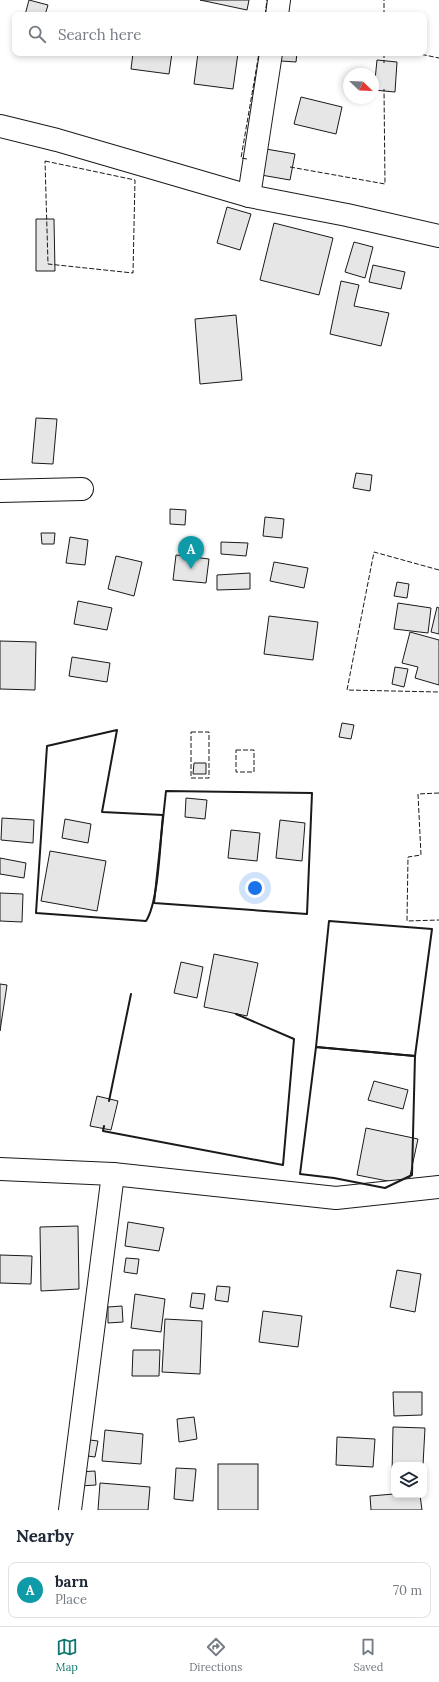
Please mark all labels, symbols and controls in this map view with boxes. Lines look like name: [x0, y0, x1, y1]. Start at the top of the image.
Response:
search box: [12, 12, 427, 56]
icon: search: [26, 23, 48, 45]
text: Search here: [58, 25, 141, 44]
north arrow: [343, 68, 379, 104]
pin: A: [178, 536, 204, 569]
your location: [245, 878, 265, 898]
map controls: [391, 1462, 427, 1498]
button: layers: [391, 1462, 427, 1498]
text: Nearby: [16, 1525, 74, 1547]
text: barn: [55, 1572, 88, 1591]
text: A: [26, 1582, 34, 1599]
text: 70 m: [393, 1582, 422, 1599]
text: Place: [55, 1591, 87, 1608]
tab: Map: [56, 1636, 78, 1674]
tab: Directions: [189, 1636, 242, 1674]
tab: Saved: [354, 1636, 383, 1674]

